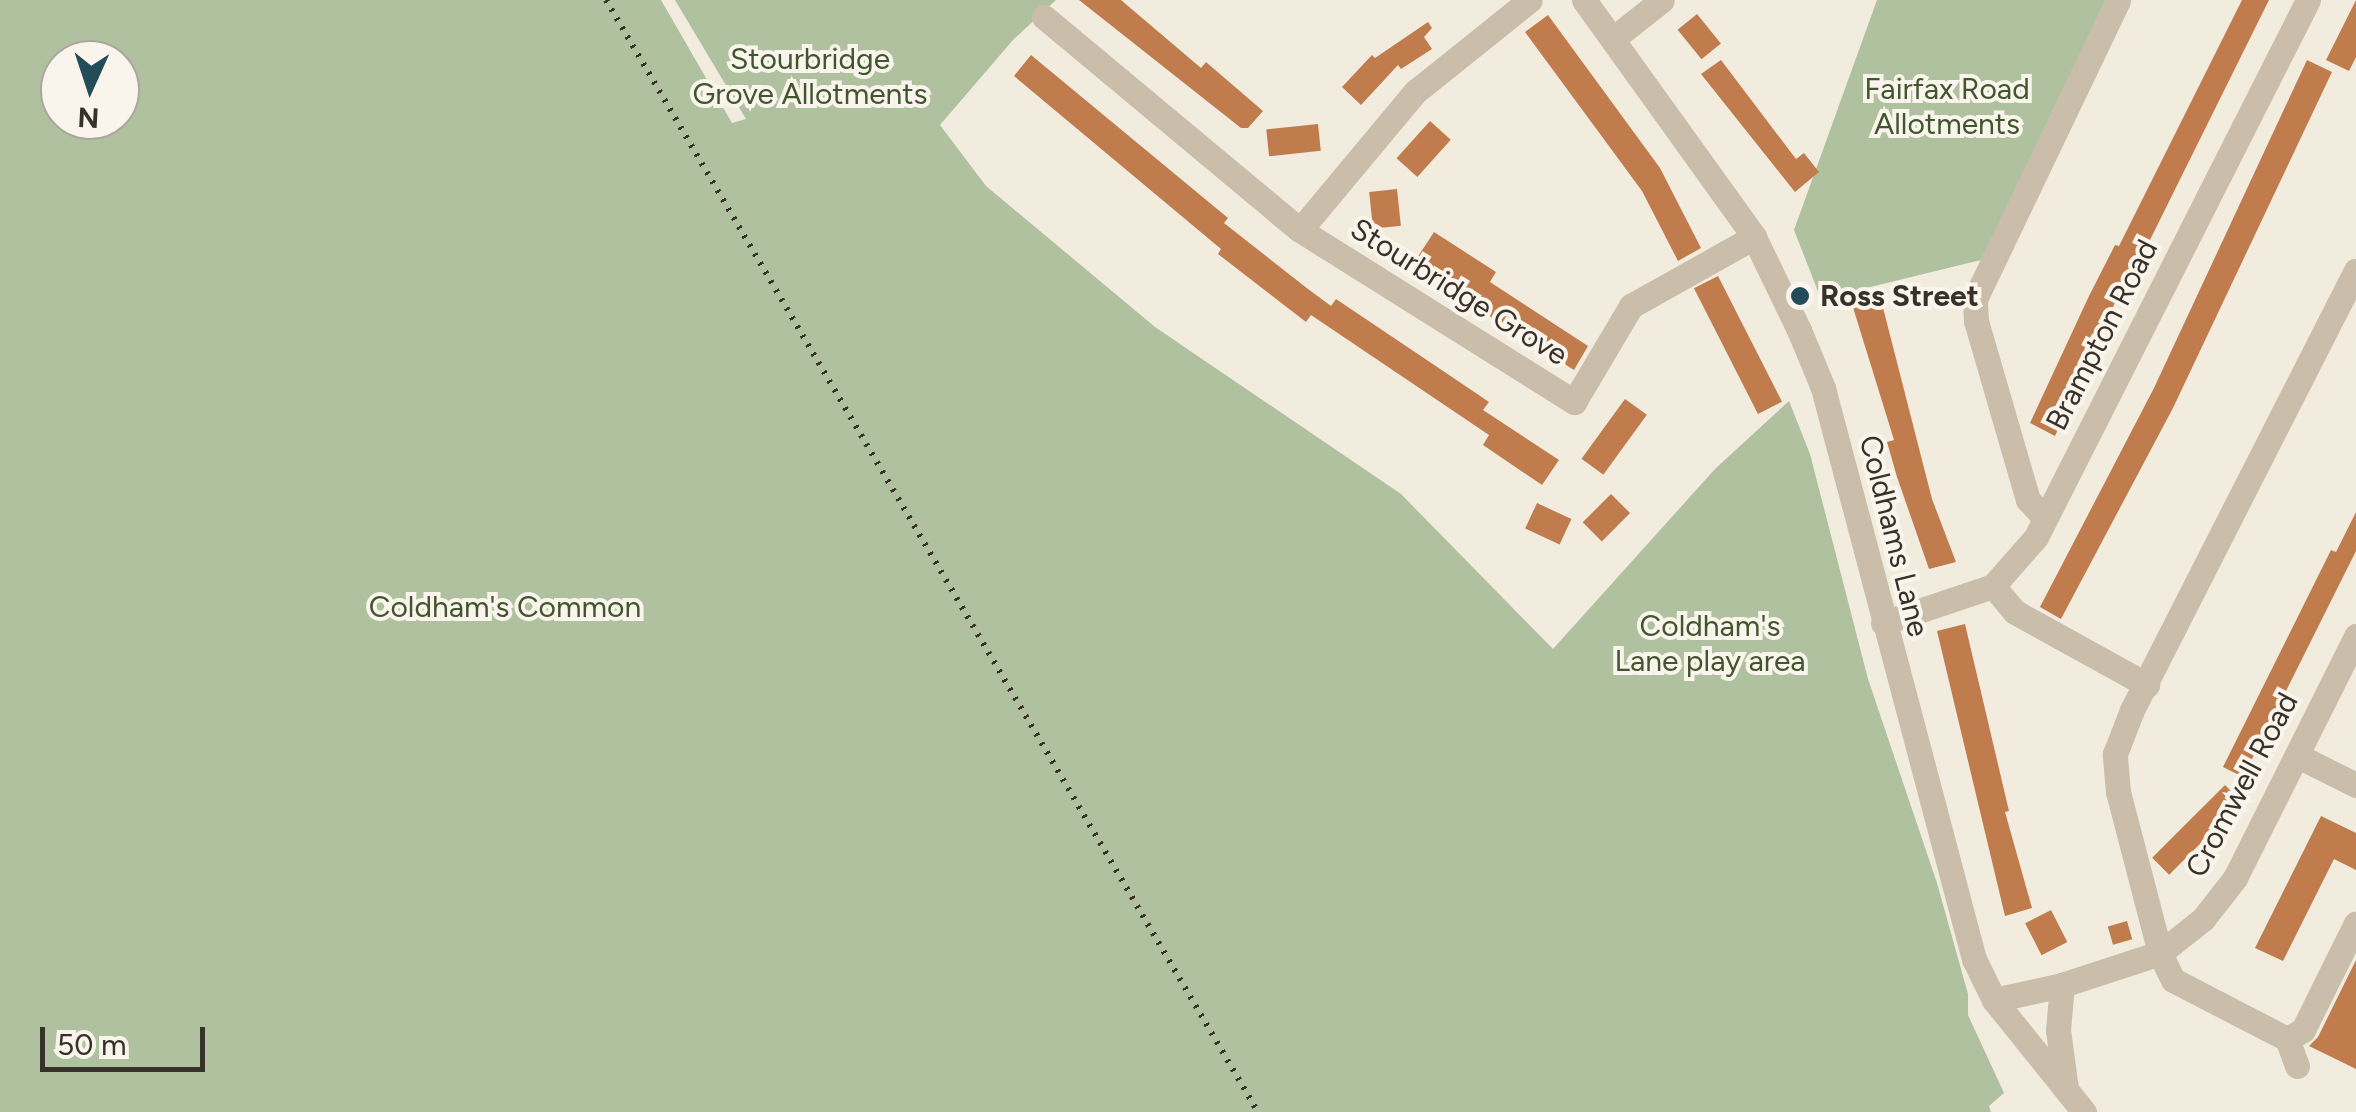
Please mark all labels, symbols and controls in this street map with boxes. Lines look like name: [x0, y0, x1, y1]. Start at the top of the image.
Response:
north arrow: [40, 40, 140, 140]
park label: Stourbridge Grove Allotments: [692, 41, 928, 112]
park label: Fairfax Road Allotments: [1864, 71, 2030, 142]
text: N: [77, 100, 100, 136]
street label: Stourbridge Grove: [1344, 211, 1574, 373]
street label: Brampton Road: [2039, 234, 2165, 436]
place label: Ross Street: [1820, 278, 1979, 314]
marker: Ross Street: [1789, 285, 1811, 307]
street label: Coldhams Lane: [1852, 432, 1936, 640]
park label: Coldham's Common: [369, 589, 641, 625]
park label: Coldham's Lane play area: [1614, 608, 1806, 678]
street label: Cromwell Road: [2178, 687, 2306, 883]
scale bar: [45, 1007, 210, 1069]
text: 50 m: [57, 1026, 126, 1063]

